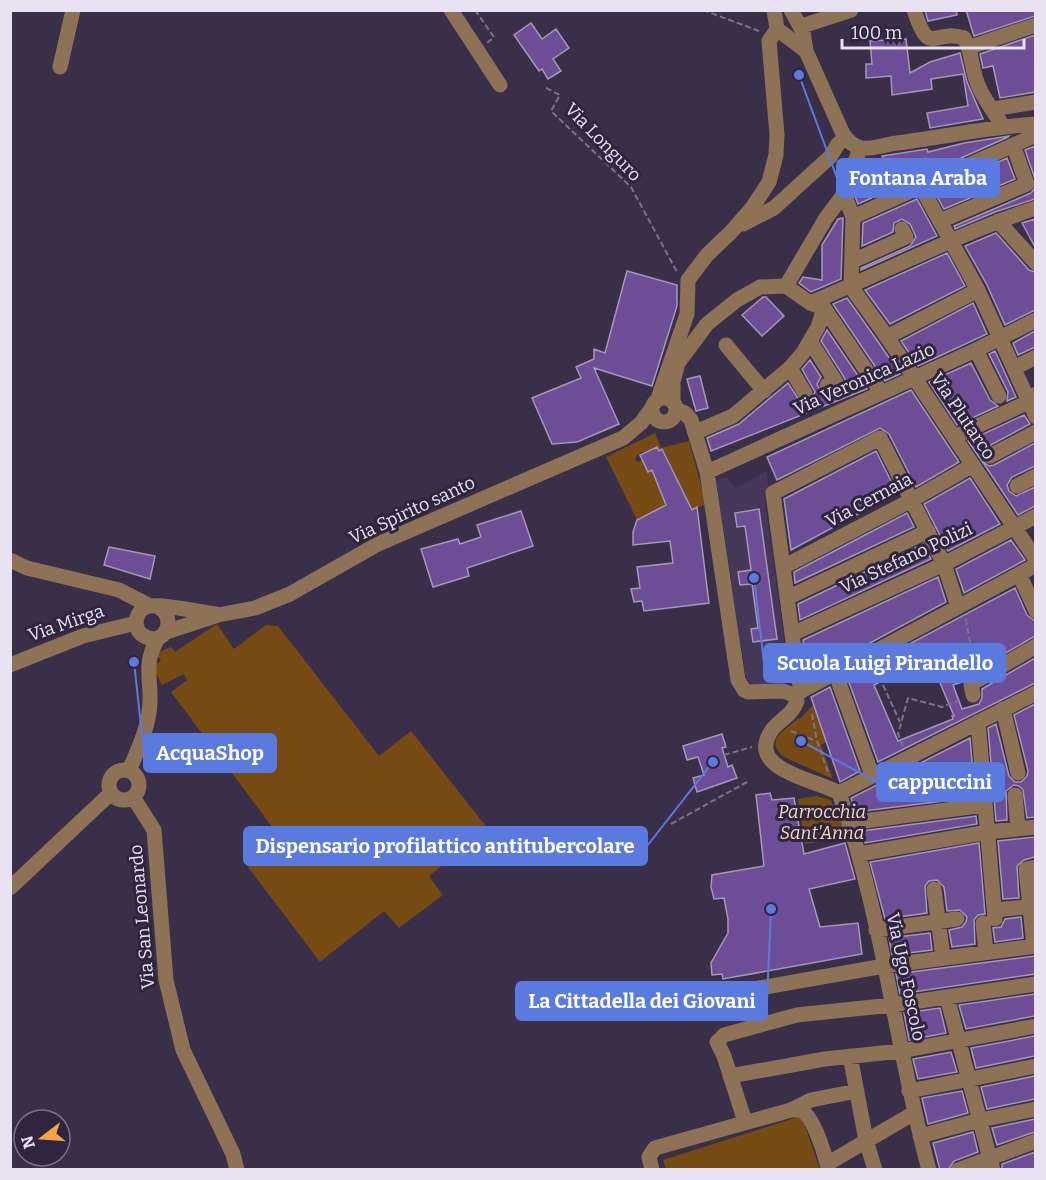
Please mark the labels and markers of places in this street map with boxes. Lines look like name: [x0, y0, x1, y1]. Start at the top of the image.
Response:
callout: Fontana Araba: [837, 159, 999, 197]
callout: Scuola Luigi Pirandello: [764, 644, 1005, 682]
callout: AcquaShop: [144, 734, 276, 772]
callout: cappuccini: [877, 763, 1004, 801]
callout: Dispensario profilattico antitubercolare: [244, 827, 647, 865]
callout: La Cittadella dei Giovani: [516, 982, 767, 1020]

